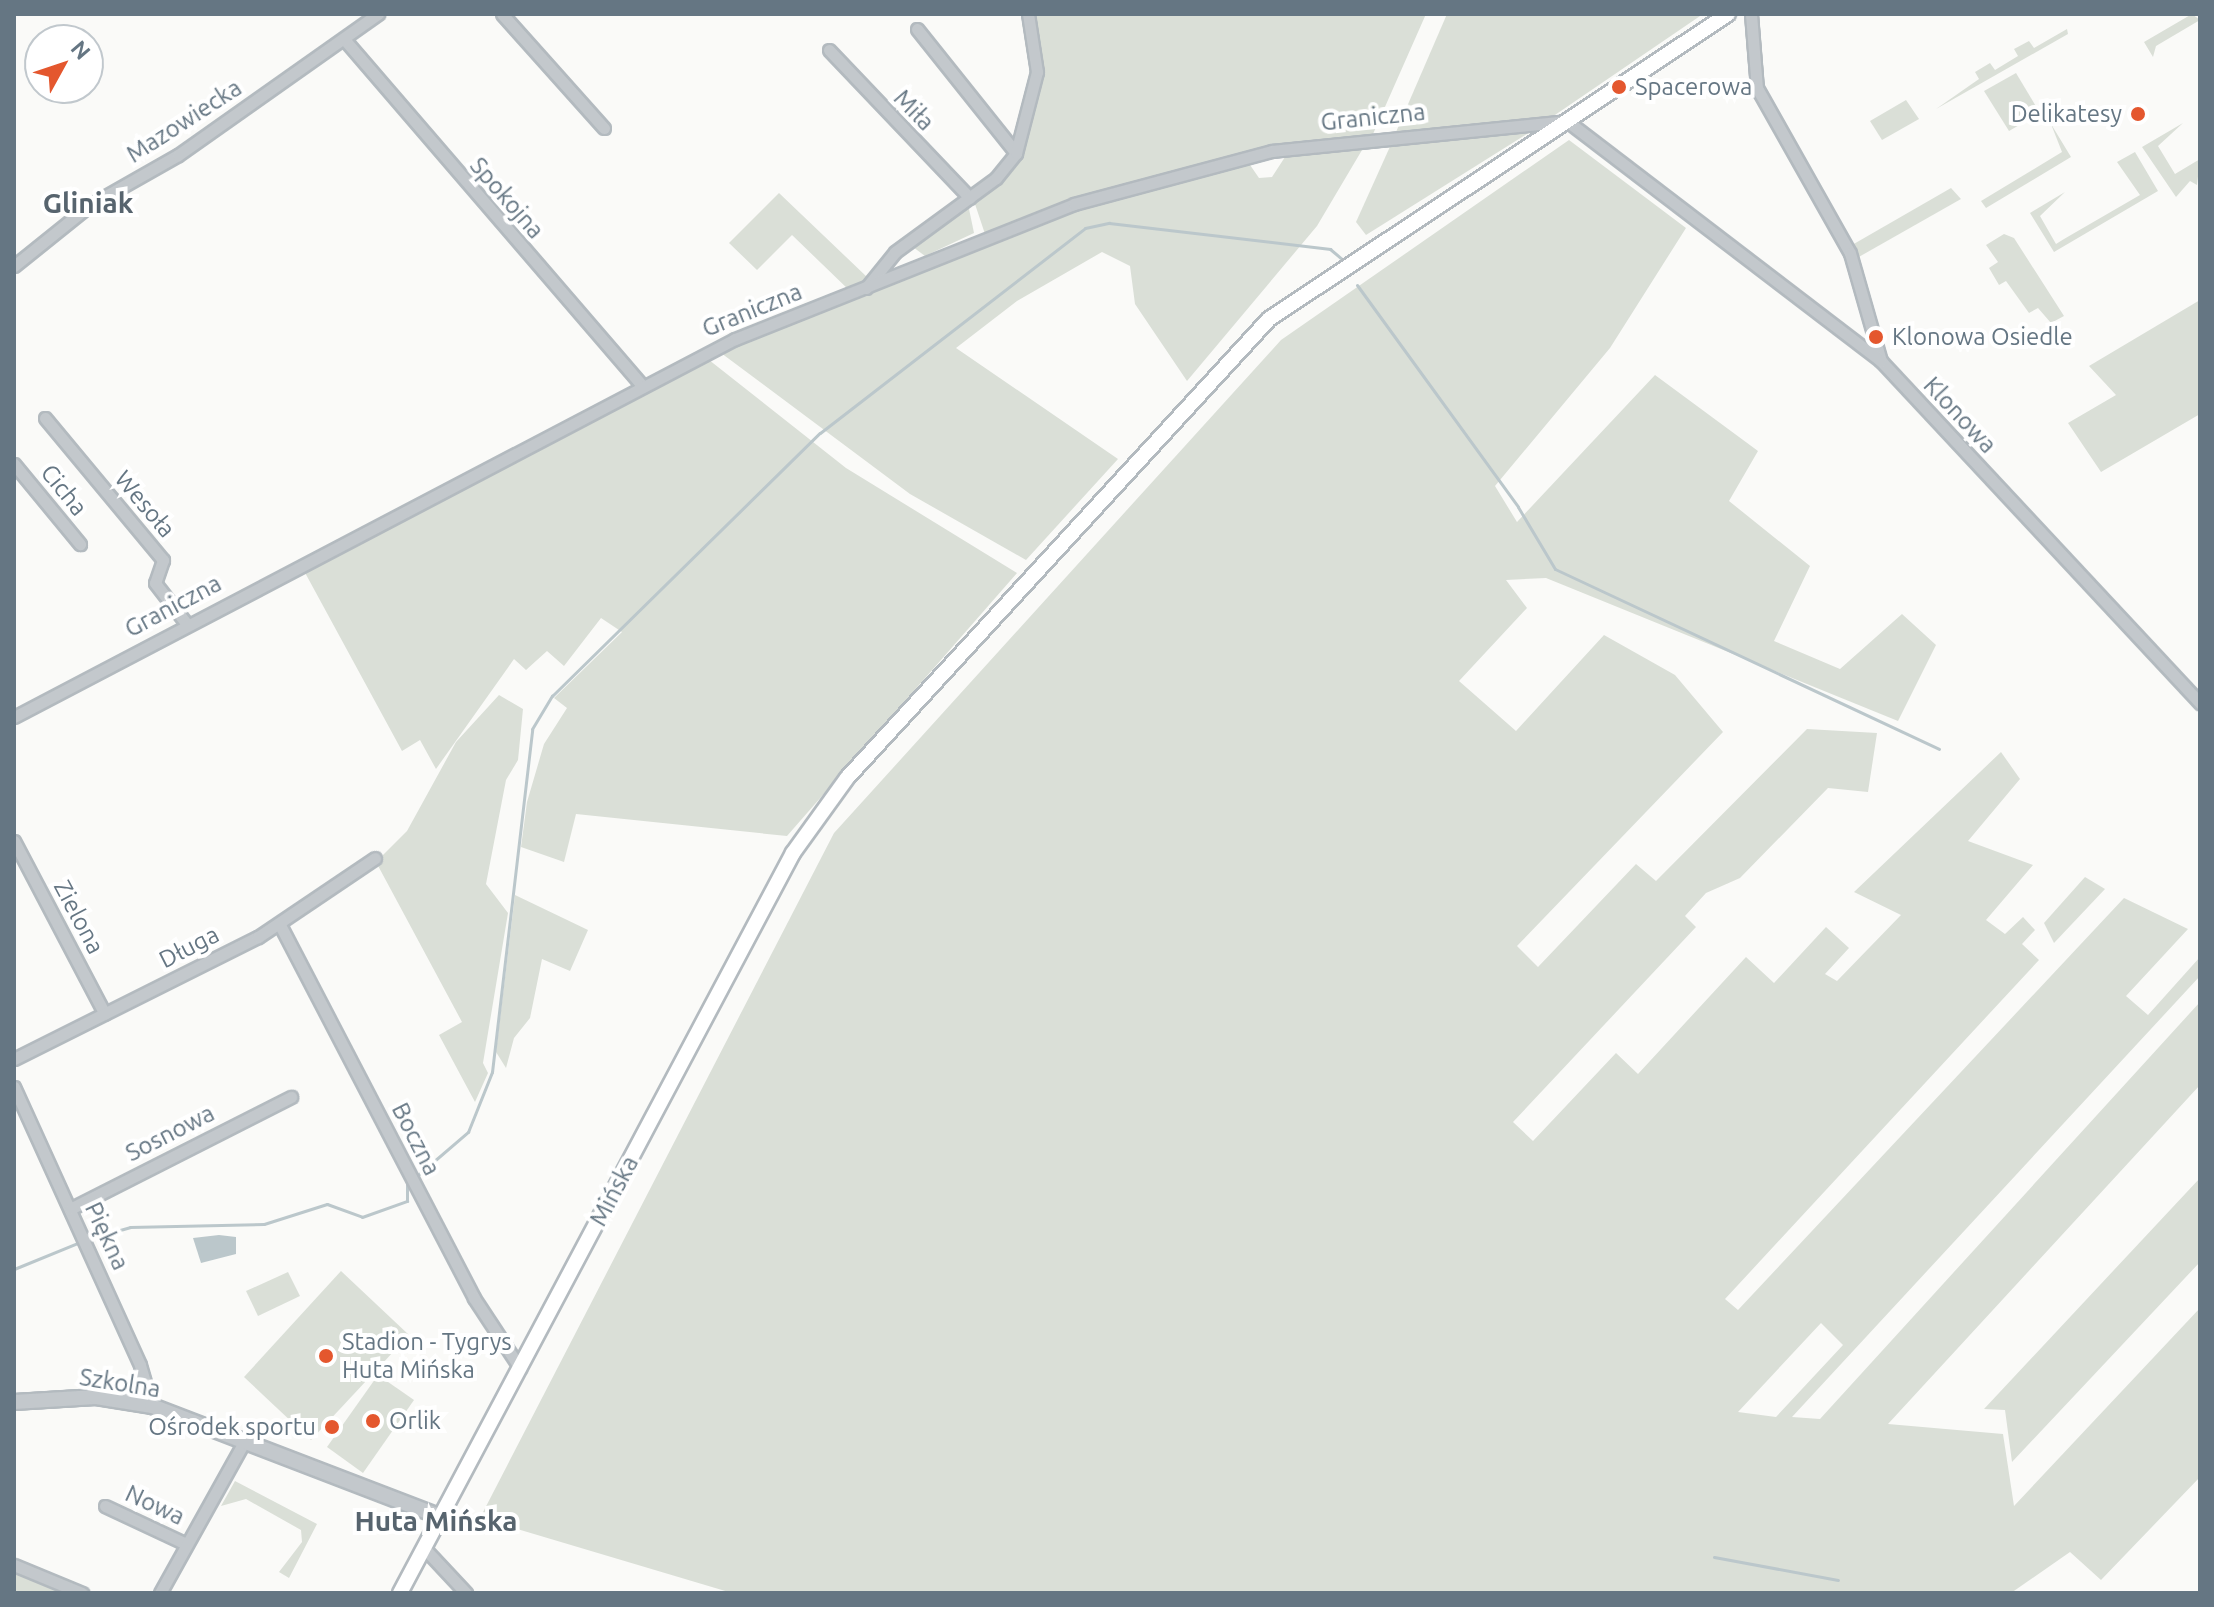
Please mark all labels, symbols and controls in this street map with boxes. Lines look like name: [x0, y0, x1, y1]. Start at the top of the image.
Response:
north arrow: [24, 24, 104, 104]
text: N: [66, 35, 96, 64]
street label: Mazowiecka: [121, 73, 247, 169]
place label: Spacerowa: [1635, 73, 1752, 101]
marker: Spacerowa: [1610, 78, 1628, 96]
street label: Miła: [888, 84, 940, 136]
street label: Graniczna: [1319, 97, 1427, 137]
place label: Delikatesy: [2011, 100, 2122, 128]
marker: Delikatesy: [2129, 105, 2147, 123]
street label: Spokojna: [464, 151, 550, 245]
district label: Gliniak: [43, 186, 133, 220]
street label: Graniczna: [698, 277, 806, 343]
place label: Klonowa Osiedle: [1892, 323, 2073, 351]
marker: Klonowa Osiedle: [1867, 328, 1885, 346]
street label: Klonowa: [1918, 371, 2002, 459]
street label: Cicha: [35, 459, 93, 521]
street label: Wesoła: [109, 465, 181, 543]
street label: Graniczna: [120, 569, 226, 643]
street label: Zielona: [48, 875, 110, 959]
street label: Długa: [154, 920, 224, 974]
street label: Sosnowa: [121, 1098, 219, 1168]
street label: Boczna: [386, 1098, 446, 1180]
street label: Mińska: [584, 1151, 644, 1231]
street label: Piękna: [79, 1197, 135, 1275]
place label: Stadion - Tygrys Huta Mińska: [342, 1328, 512, 1384]
marker: Stadion - Tygrys Huta Mińska: [317, 1347, 335, 1365]
street label: Szkolna: [77, 1362, 163, 1404]
place label: Orlik: [389, 1407, 441, 1435]
marker: Orlik: [364, 1412, 382, 1430]
place label: Ośrodek sportu: [148, 1413, 316, 1441]
marker: Ośrodek sportu: [323, 1418, 341, 1436]
street label: Nowa: [121, 1479, 189, 1531]
district label: Huta Mińska: [354, 1504, 518, 1538]

